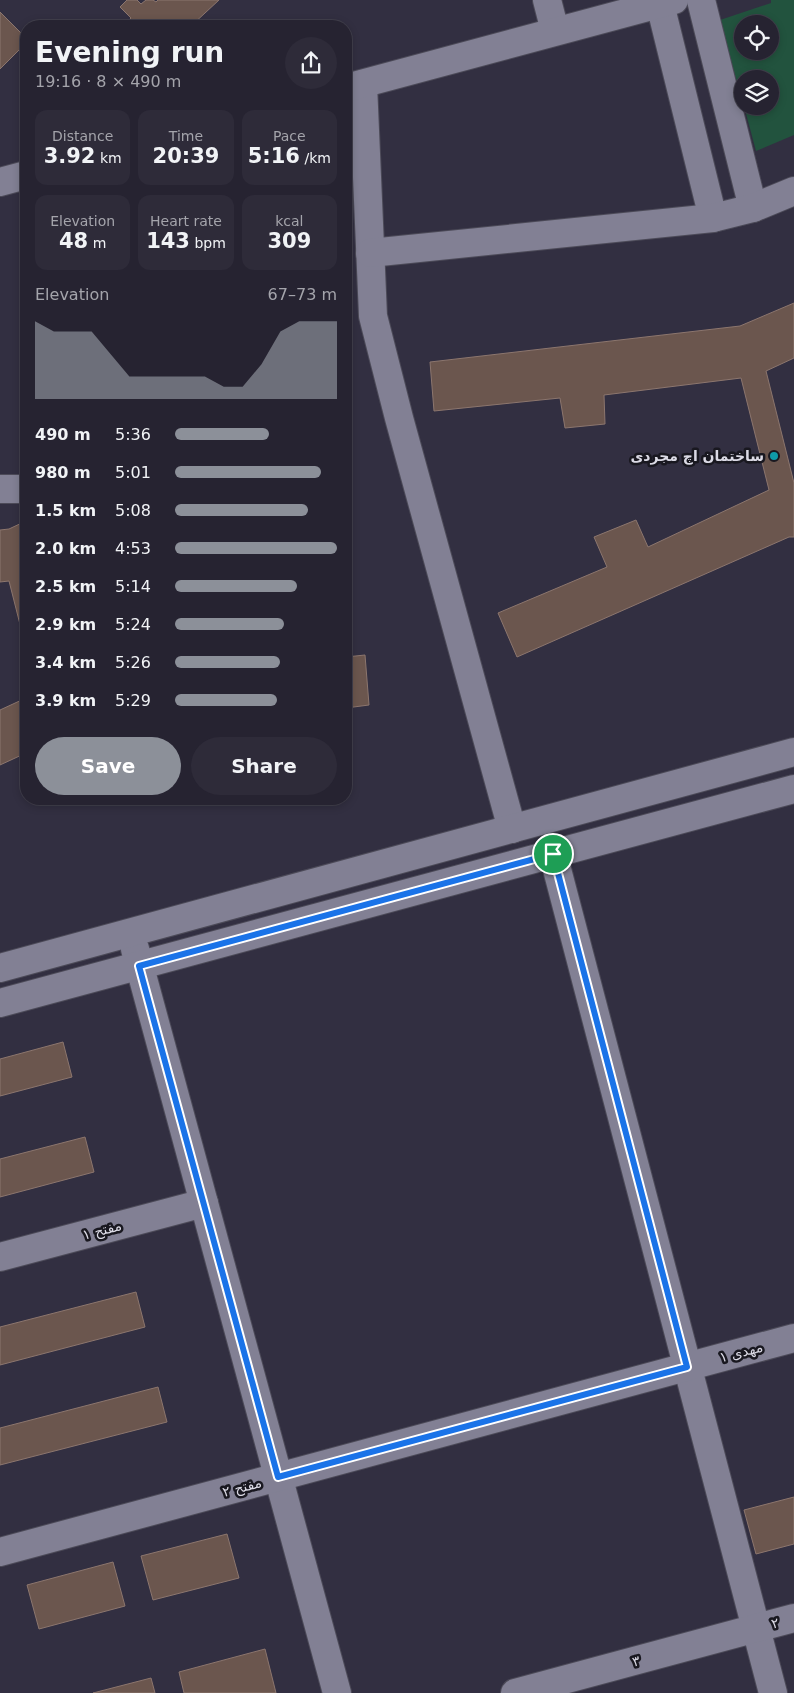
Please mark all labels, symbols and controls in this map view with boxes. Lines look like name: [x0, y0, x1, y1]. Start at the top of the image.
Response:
map controls: [734, 15, 779, 115]
button: locate: [734, 15, 779, 60]
text: Evening run: [35, 36, 224, 69]
button: share: [285, 37, 337, 89]
button: layers: [734, 70, 779, 115]
text: 19:16 · 8 × 490 m: [35, 72, 181, 91]
text: Distance: [52, 128, 113, 144]
text: Time: [169, 128, 203, 144]
text: Pace: [273, 128, 306, 144]
text: 3.92: [44, 144, 95, 168]
text: 20:39: [153, 144, 219, 168]
text: 5:16: [248, 144, 300, 168]
text: km: [95, 150, 122, 166]
text: /km: [300, 150, 331, 166]
text: Elevation: [50, 213, 115, 229]
text: Heart rate: [150, 213, 222, 229]
text: kcal: [275, 213, 303, 229]
text: 48: [59, 229, 88, 253]
text: 143: [146, 229, 190, 253]
text: 309: [267, 229, 311, 253]
text: m: [88, 235, 106, 251]
text: bpm: [190, 235, 226, 251]
text: Elevation: [35, 285, 109, 304]
text: 67–73 m: [268, 285, 337, 304]
text: 490 m: [35, 425, 91, 444]
text: 5:36: [115, 425, 151, 444]
place label: ساختمان اچ مجردی: [630, 448, 764, 465]
marker: ساختمان اچ مجردی: [768, 450, 780, 462]
text: 980 m: [35, 463, 91, 482]
text: 5:01: [115, 463, 151, 482]
text: 1.5 km: [35, 501, 96, 520]
text: 5:08: [115, 501, 151, 520]
text: 2.0 km: [35, 539, 96, 558]
text: 4:53: [115, 539, 151, 558]
text: 2.5 km: [35, 577, 96, 596]
text: 5:14: [115, 577, 151, 596]
text: 2.9 km: [35, 615, 96, 634]
text: 5:24: [115, 615, 151, 634]
text: 3.4 km: [35, 653, 96, 672]
text: 5:26: [115, 653, 151, 672]
text: 3.9 km: [35, 691, 96, 710]
text: 5:29: [115, 691, 151, 710]
button: Save: [35, 737, 181, 795]
button: Share: [191, 737, 337, 795]
pin: [532, 833, 574, 875]
icon: arrive: [539, 840, 567, 868]
street label: مفتح ۱: [81, 1217, 124, 1244]
street label: مهدی ۱: [718, 1339, 765, 1366]
street label: مفتح ۲: [221, 1474, 264, 1501]
street label: ۲: [769, 1614, 781, 1632]
street label: ۳: [630, 1652, 642, 1670]

